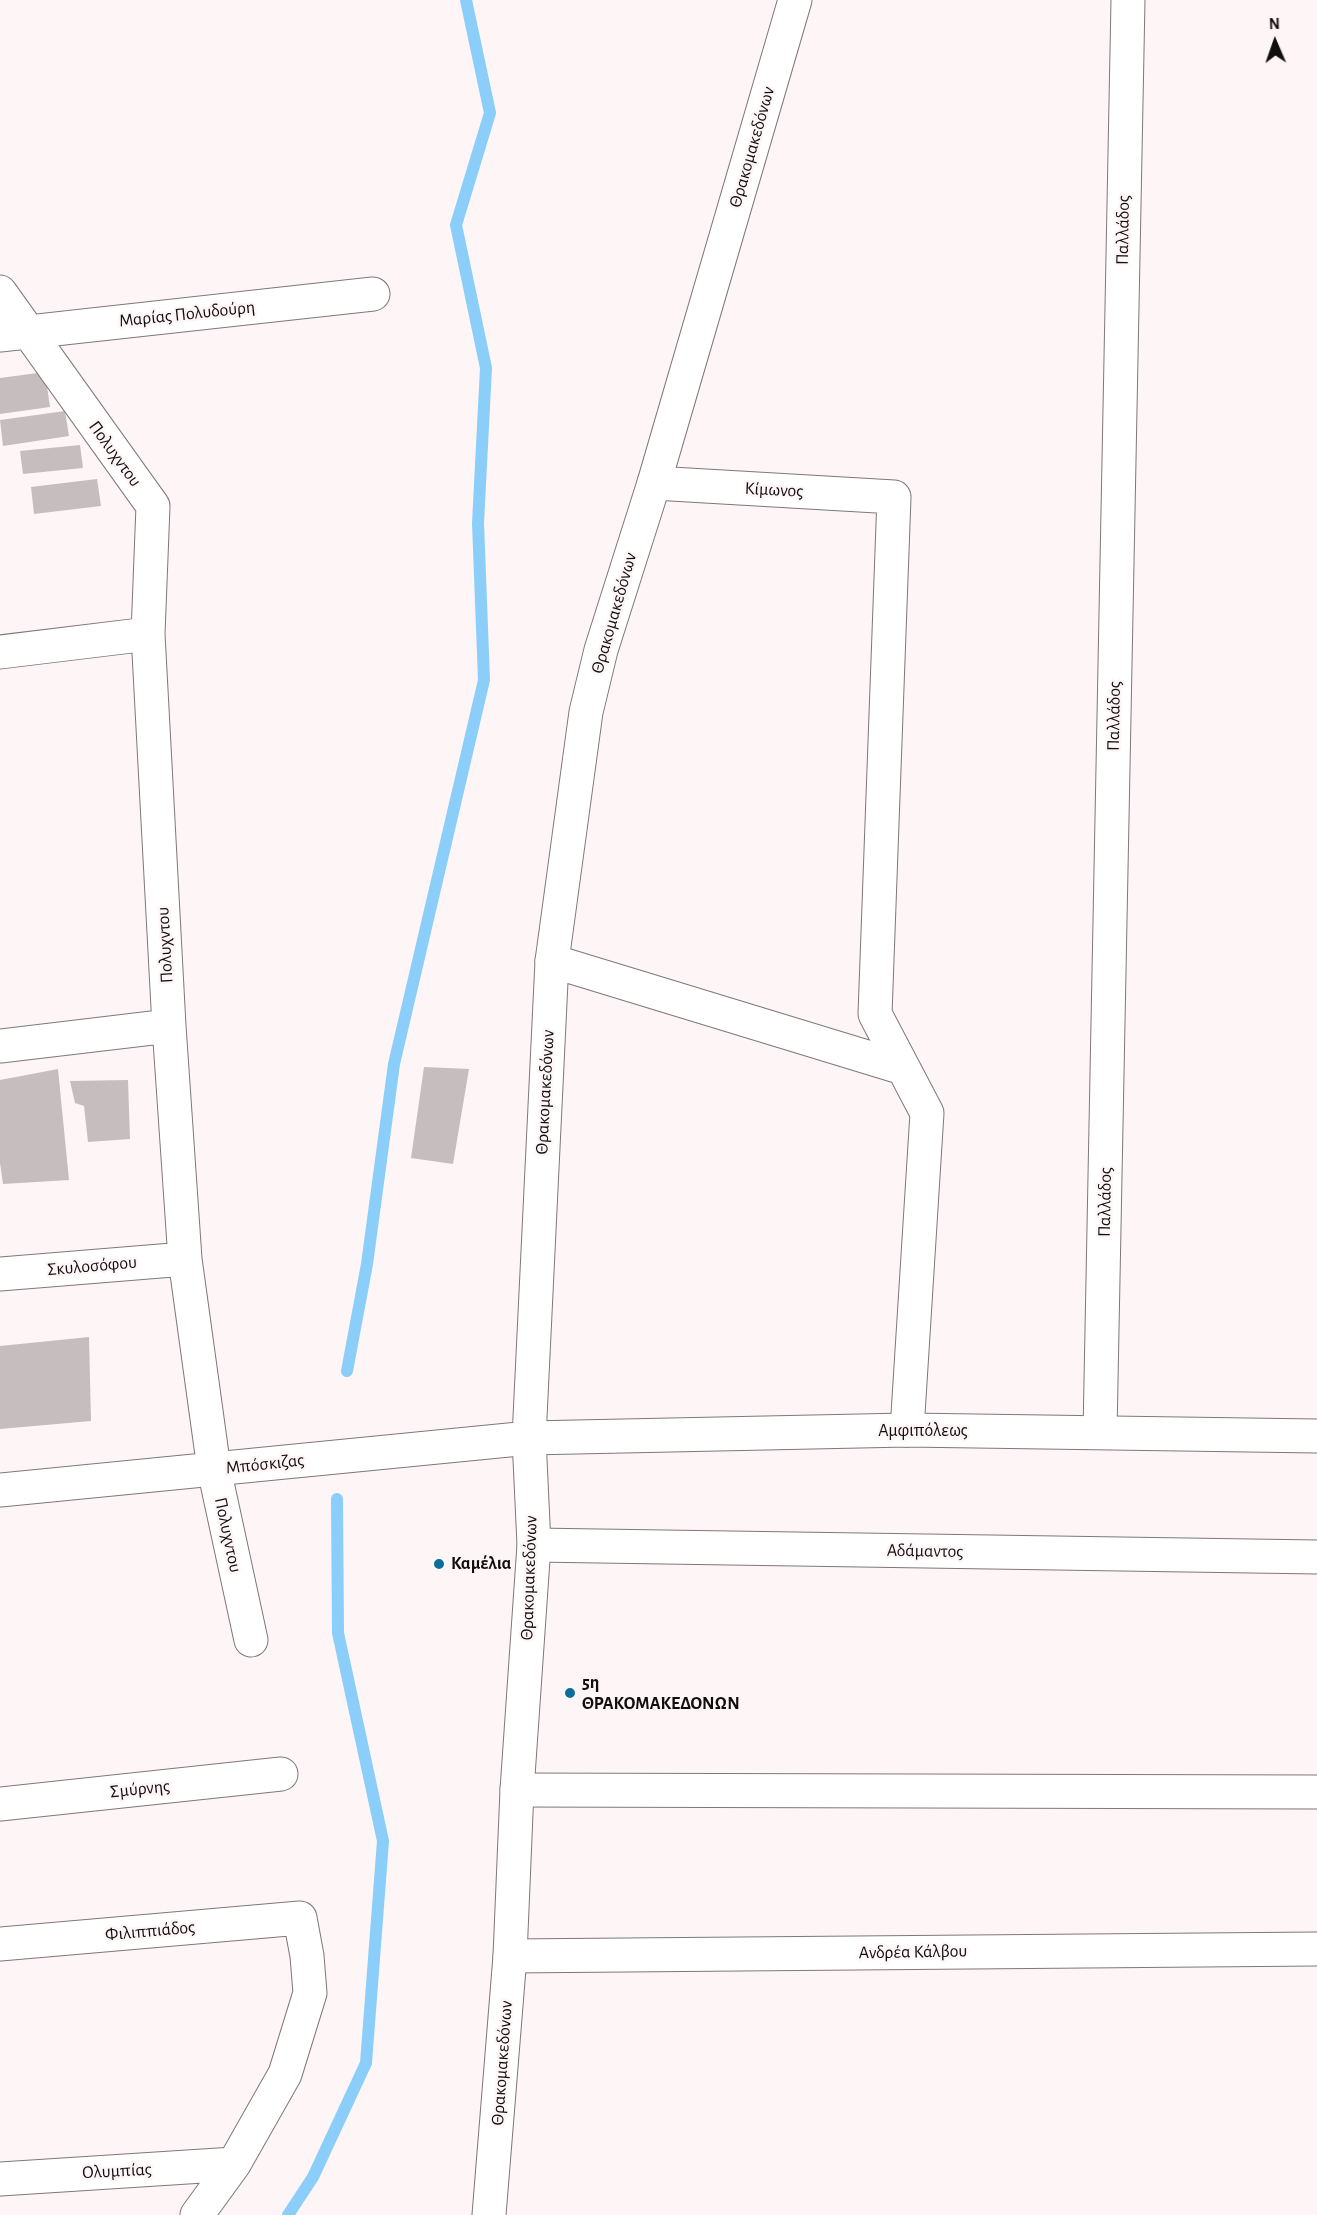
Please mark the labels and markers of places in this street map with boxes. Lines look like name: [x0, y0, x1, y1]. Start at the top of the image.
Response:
place label: Καμέλια: [451, 1553, 511, 1575]
marker: Καμέλια: [432, 1557, 446, 1571]
place label: 5η ΘΡΑΚΟΜΑΚΕΔΟΝΩΝ: [582, 1672, 740, 1714]
marker: 5η ΘΡΑΚΟΜΑΚΕΔΟΝΩΝ: [563, 1686, 577, 1700]

